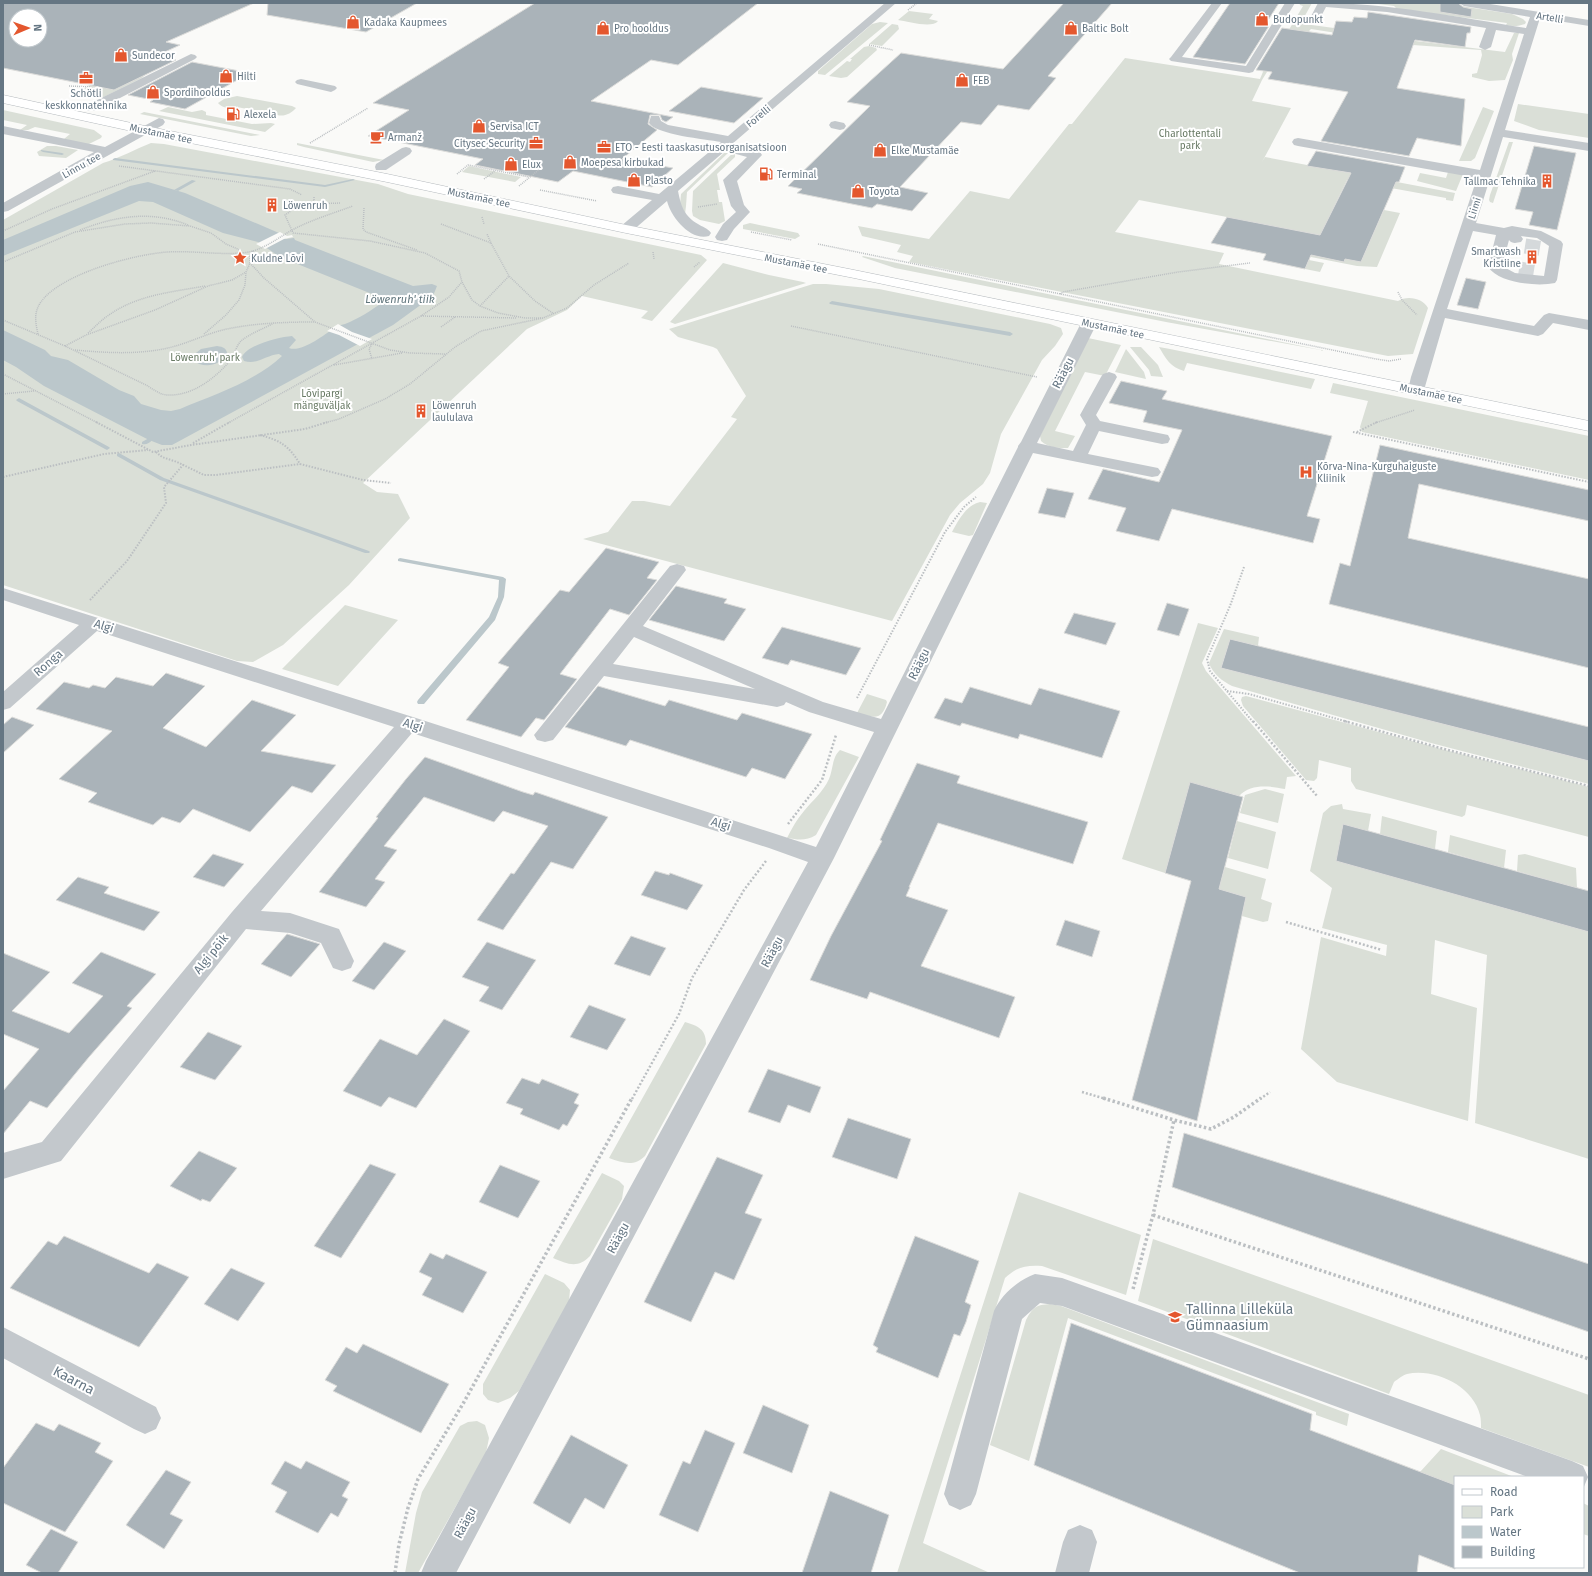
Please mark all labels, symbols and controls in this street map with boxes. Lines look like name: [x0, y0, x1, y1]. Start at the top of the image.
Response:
north arrow: [8, 8, 48, 48]
street label: Artelli: [1535, 10, 1564, 26]
shop icon: Budopunkt: [1254, 11, 1270, 27]
shop icon: Kadaka Kaupmees: [345, 14, 361, 30]
place label: Budopunkt: [1273, 14, 1323, 26]
place label: Kadaka Kaupmees: [364, 17, 447, 29]
shop icon: Pro hooldus: [595, 20, 611, 36]
shop icon: Baltic Bolt: [1063, 20, 1079, 36]
place label: Pro hooldus: [614, 23, 669, 35]
place label: Baltic Bolt: [1082, 23, 1129, 35]
text: N: [31, 24, 44, 32]
shop icon: Sundecor: [113, 47, 129, 63]
place label: Sundecor: [132, 50, 175, 62]
shop icon: Hilti: [218, 68, 234, 84]
office icon: Schötli keskkonnatehnika: [78, 70, 94, 86]
place label: Hilti: [237, 71, 256, 83]
shop icon: FEB: [954, 72, 970, 88]
place label: FEB: [973, 75, 989, 87]
shop icon: Spordihooldus: [145, 84, 161, 100]
place label: Spordihooldus: [164, 87, 231, 99]
place label: Schötli keskkonnatehnika: [45, 88, 127, 112]
street label: Forelli: [744, 103, 773, 130]
fuel station icon: Alexela: [225, 106, 241, 122]
place label: Alexela: [244, 109, 277, 121]
shop icon: Servisa ICT: [471, 118, 487, 134]
street label: Mustamäe tee: [128, 121, 193, 146]
place label: Servisa ICT: [490, 121, 540, 133]
park label: Charlottentali park: [1159, 128, 1221, 152]
cafe icon: Armanž: [369, 129, 385, 145]
place label: Armanž: [388, 132, 422, 144]
office icon: Citysec Security: [528, 135, 544, 151]
place label: Citysec Security: [454, 138, 525, 150]
office icon: ETO - Eesti taaskasutusorganisatsioon: [596, 139, 612, 155]
place label: ETO - Eesti taaskasutusorganisatsioon: [615, 142, 787, 154]
shop icon: Elke Mustamäe: [872, 142, 888, 158]
place label: Elke Mustamäe: [891, 145, 959, 157]
street label: Linnu tee: [60, 150, 103, 181]
shop icon: Moepesa kirbukad: [562, 154, 578, 170]
shop icon: Elux: [503, 156, 519, 172]
place label: Moepesa kirbukad: [581, 157, 664, 169]
place label: Elux: [522, 159, 541, 171]
fuel station icon: Terminal: [758, 166, 774, 182]
place label: Terminal: [777, 169, 817, 181]
shop icon: Plasto: [626, 172, 642, 188]
building icon: Tallmac Tehnika: [1539, 173, 1555, 189]
place label: Plasto: [645, 175, 673, 187]
place label: Tallmac Tehnika: [1464, 176, 1536, 188]
shop icon: Toyota: [850, 183, 866, 199]
street label: Mustamäe tee: [446, 185, 511, 210]
place label: Toyota: [869, 186, 899, 198]
street label: Liimi: [1466, 196, 1484, 221]
building icon: Löwenruh: [264, 197, 280, 213]
place label: Löwenruh: [283, 200, 328, 212]
place label: Smartwash Kristiine: [1471, 246, 1521, 270]
building icon: Smartwash Kristiine: [1524, 249, 1540, 265]
place icon: Kuldne Lõvi: [232, 250, 248, 266]
street label: Mustamäe tee: [763, 252, 828, 276]
place label: Kuldne Lõvi: [251, 253, 304, 265]
water label: Löwenruh' tiik: [365, 293, 435, 306]
street label: Mustamäe tee: [1080, 316, 1145, 341]
park label: Löwenruh' park: [170, 352, 241, 364]
street label: Räägu: [1049, 355, 1077, 391]
street label: Mustamäe tee: [1398, 381, 1463, 406]
park label: Lõvipargi mänguväljak: [293, 388, 351, 412]
place label: Löwenruh laululava: [432, 400, 477, 424]
building icon: Löwenruh laululava: [413, 403, 429, 419]
place label: Kõrva-Nina-Kurguhaiguste Kliinik: [1317, 461, 1436, 485]
hospital icon: Kõrva-Nina-Kurguhaiguste Kliinik: [1298, 464, 1314, 480]
street label: Algi: [92, 616, 116, 636]
street label: Räägu: [905, 646, 933, 682]
street label: Ronga: [31, 647, 65, 679]
street label: Algi: [401, 715, 425, 735]
street label: Algi: [709, 814, 733, 834]
street label: Algi põik: [191, 931, 232, 977]
street label: Räägu: [758, 934, 786, 970]
street label: Räägu: [604, 1220, 632, 1256]
place label: Tallinna Lilleküla Gümnaasium: [1186, 1301, 1293, 1334]
school or university icon: Tallinna Lilleküla Gümnaasium: [1167, 1309, 1183, 1325]
street label: Kaarna: [50, 1362, 97, 1398]
legend: [1454, 1476, 1584, 1568]
text: Road: [1490, 1485, 1518, 1499]
street label: Räägu: [451, 1505, 479, 1541]
text: Park: [1490, 1505, 1514, 1519]
text: Water: [1490, 1525, 1522, 1539]
text: Building: [1490, 1545, 1536, 1559]

